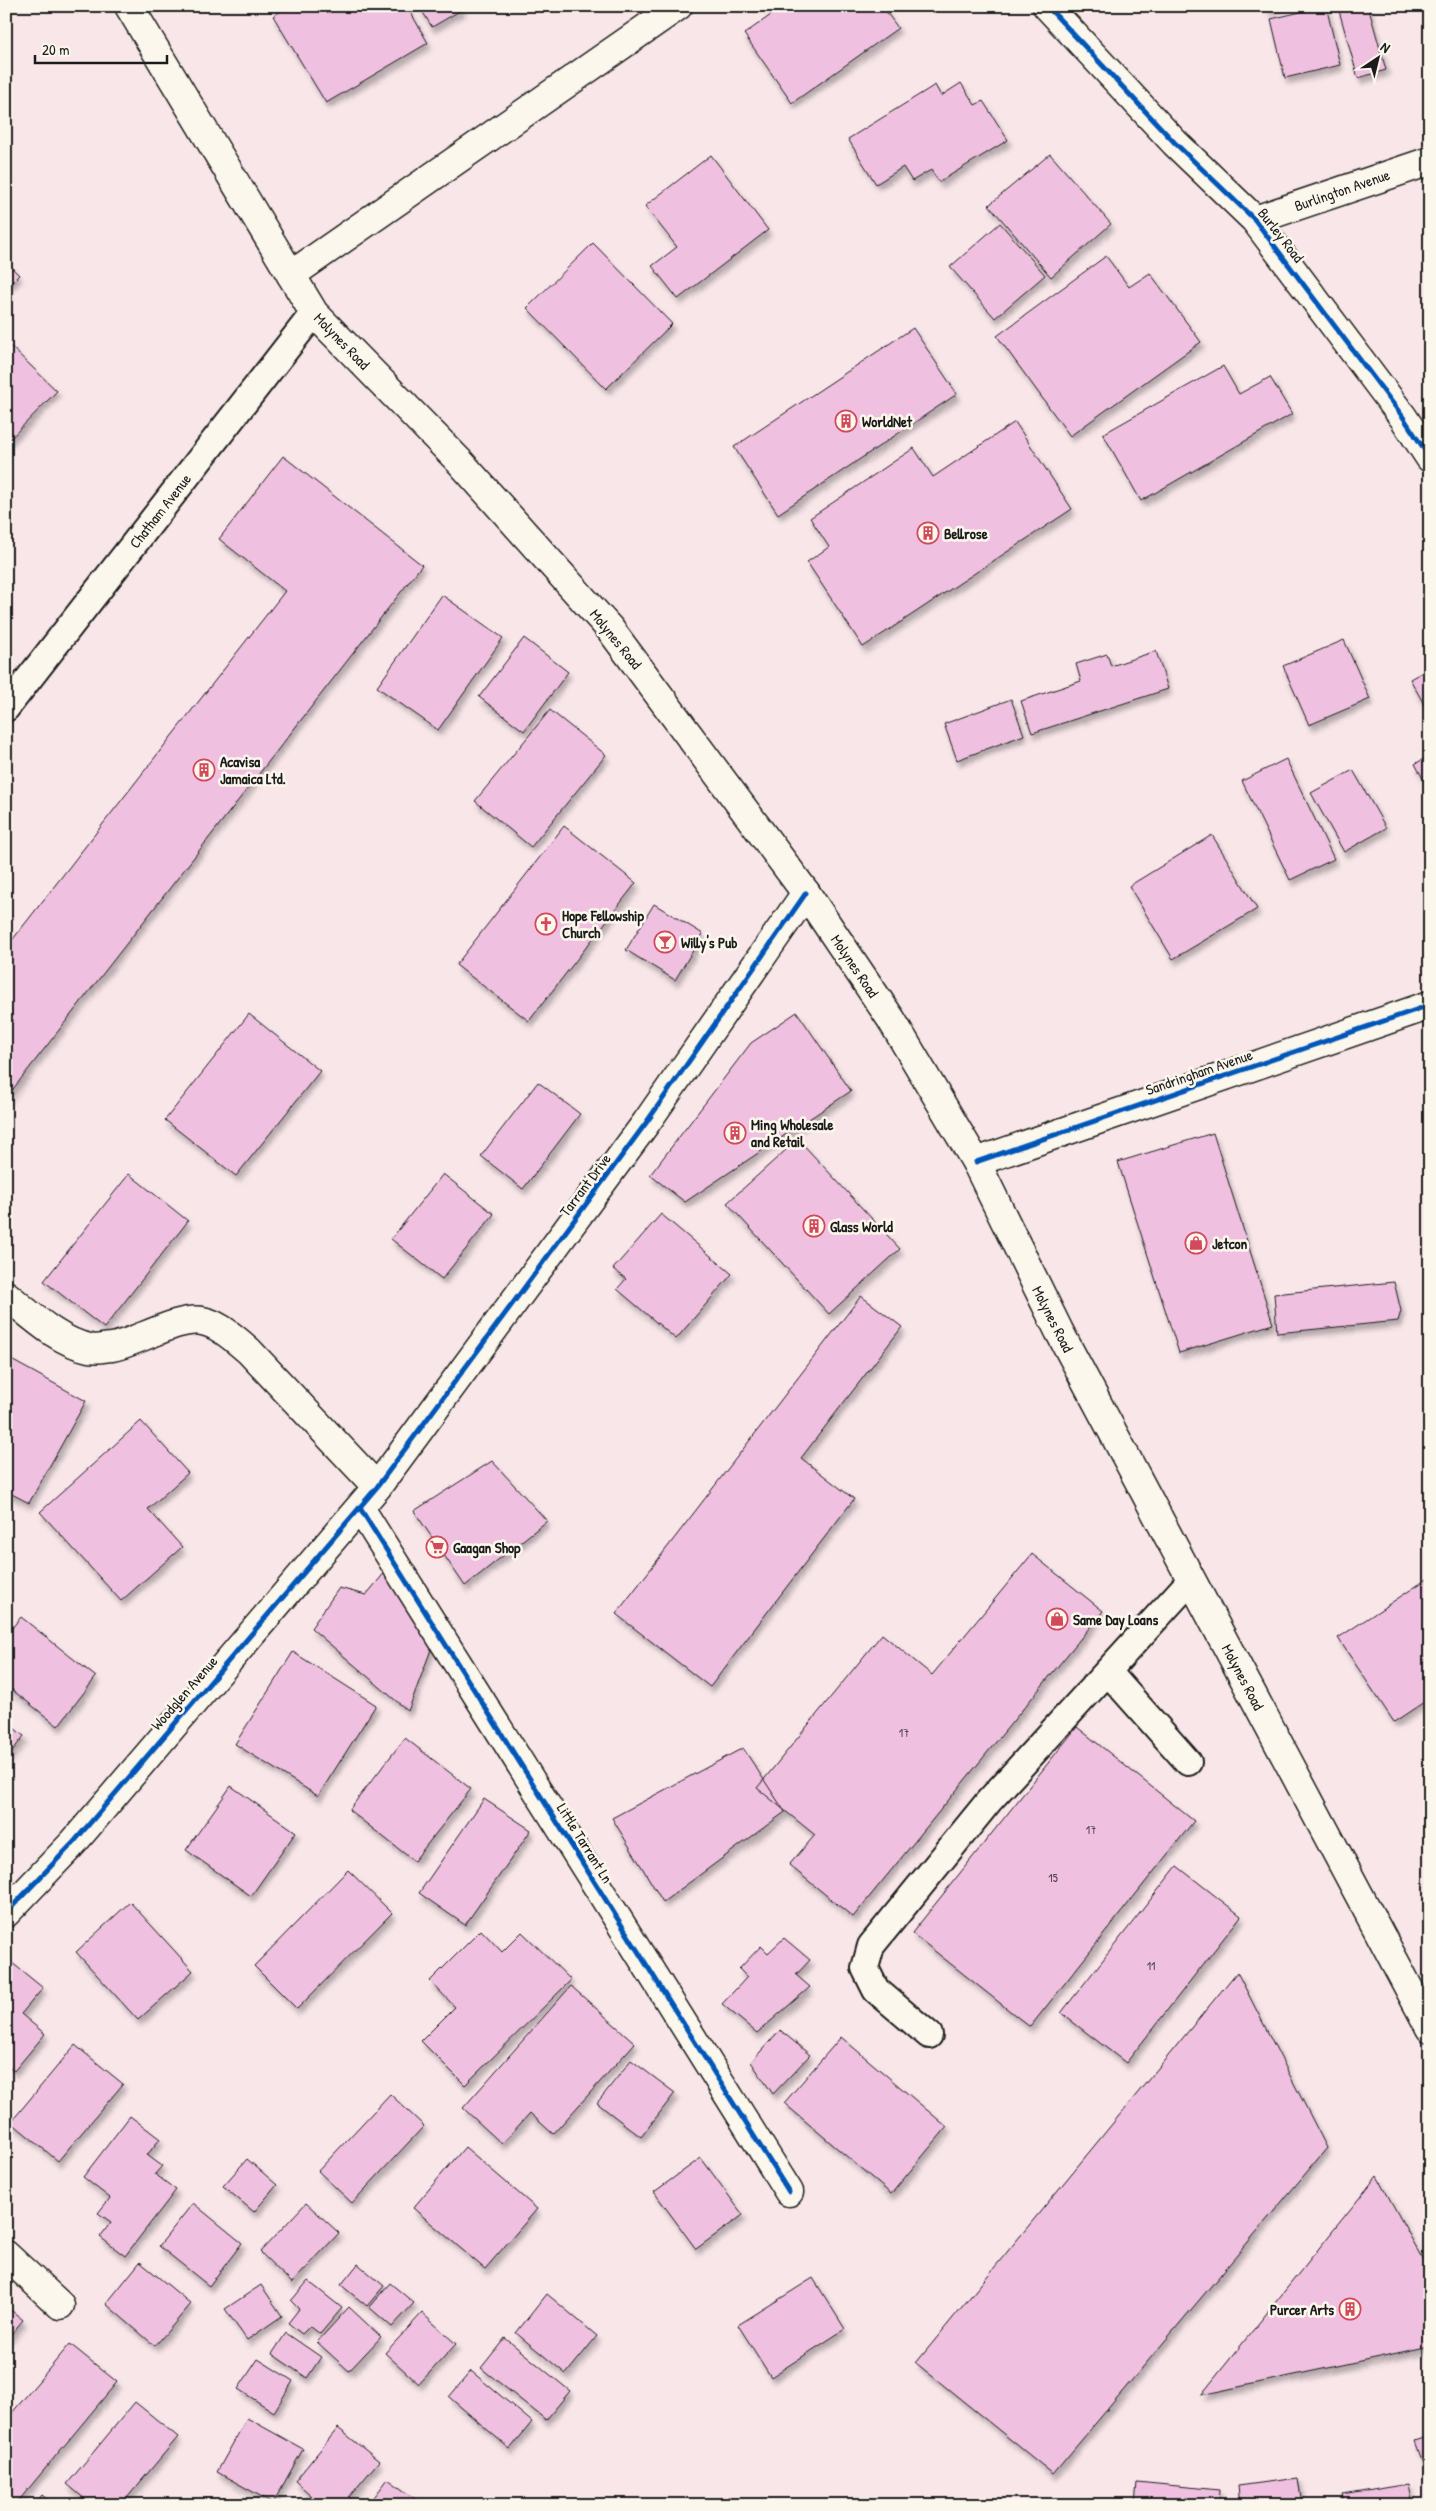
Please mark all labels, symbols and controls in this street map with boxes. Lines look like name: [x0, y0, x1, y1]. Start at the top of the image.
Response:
scale bar: [35, 32, 168, 64]
north arrow: [1354, 32, 1404, 82]
text: N: [1377, 37, 1395, 57]
text: 20 m: [42, 39, 69, 60]
street label: Burlington Avenue: [1291, 164, 1393, 216]
street label: Burley Road: [1253, 203, 1309, 267]
street label: Molynes Road: [309, 308, 375, 374]
building icon: WorldNet: [834, 409, 858, 433]
place label: WorldNet: [862, 411, 913, 432]
street label: Chatham Avenue: [124, 469, 196, 553]
building icon: Bellrose: [916, 521, 940, 545]
place label: Bellrose: [944, 523, 988, 544]
street label: Molynes Road: [585, 604, 647, 674]
place label: Acavisa Jamaica Ltd.: [220, 751, 286, 789]
building icon: Acavisa Jamaica Ltd.: [192, 758, 216, 782]
place label: Hope Fellowship Church: [562, 905, 644, 943]
church icon: Hope Fellowship Church: [534, 912, 558, 936]
bar icon: Willy's Pub: [653, 930, 677, 954]
street label: Molynes Road: [826, 930, 884, 1002]
place label: Willy's Pub: [681, 932, 738, 954]
street label: Sandringham Avenue: [1143, 1044, 1255, 1100]
place label: Ming Wholesale and Retail: [751, 1114, 833, 1152]
building icon: Ming Wholesale and Retail: [723, 1121, 747, 1145]
street label: Tarrant Drive: [554, 1149, 616, 1221]
building icon: Glass World: [802, 1214, 826, 1238]
place label: Glass World: [830, 1216, 893, 1237]
shop icon: Jetcon: [1184, 1231, 1208, 1255]
place label: Jetcon: [1212, 1233, 1248, 1254]
street label: Molynes Road: [1027, 1282, 1079, 1356]
supermarket icon: Gaagan Shop: [425, 1535, 449, 1559]
place label: Gaagan Shop: [453, 1537, 521, 1559]
shop icon: Same Day Loans: [1045, 1607, 1069, 1631]
place label: Same Day Loans: [1073, 1609, 1158, 1631]
street label: Molynes Road: [1217, 1640, 1269, 1714]
street label: Woodglen Avenue: [146, 1651, 222, 1735]
house number: 17: [899, 1724, 909, 1741]
street label: Little Tarrant Ln: [552, 1799, 618, 1887]
house number: 17: [1086, 1821, 1096, 1838]
house number: 15: [1048, 1869, 1058, 1886]
house number: 11: [1147, 1957, 1155, 1974]
building icon: Purcer Arts: [1338, 2297, 1362, 2321]
place label: Purcer Arts: [1270, 2299, 1334, 2320]

